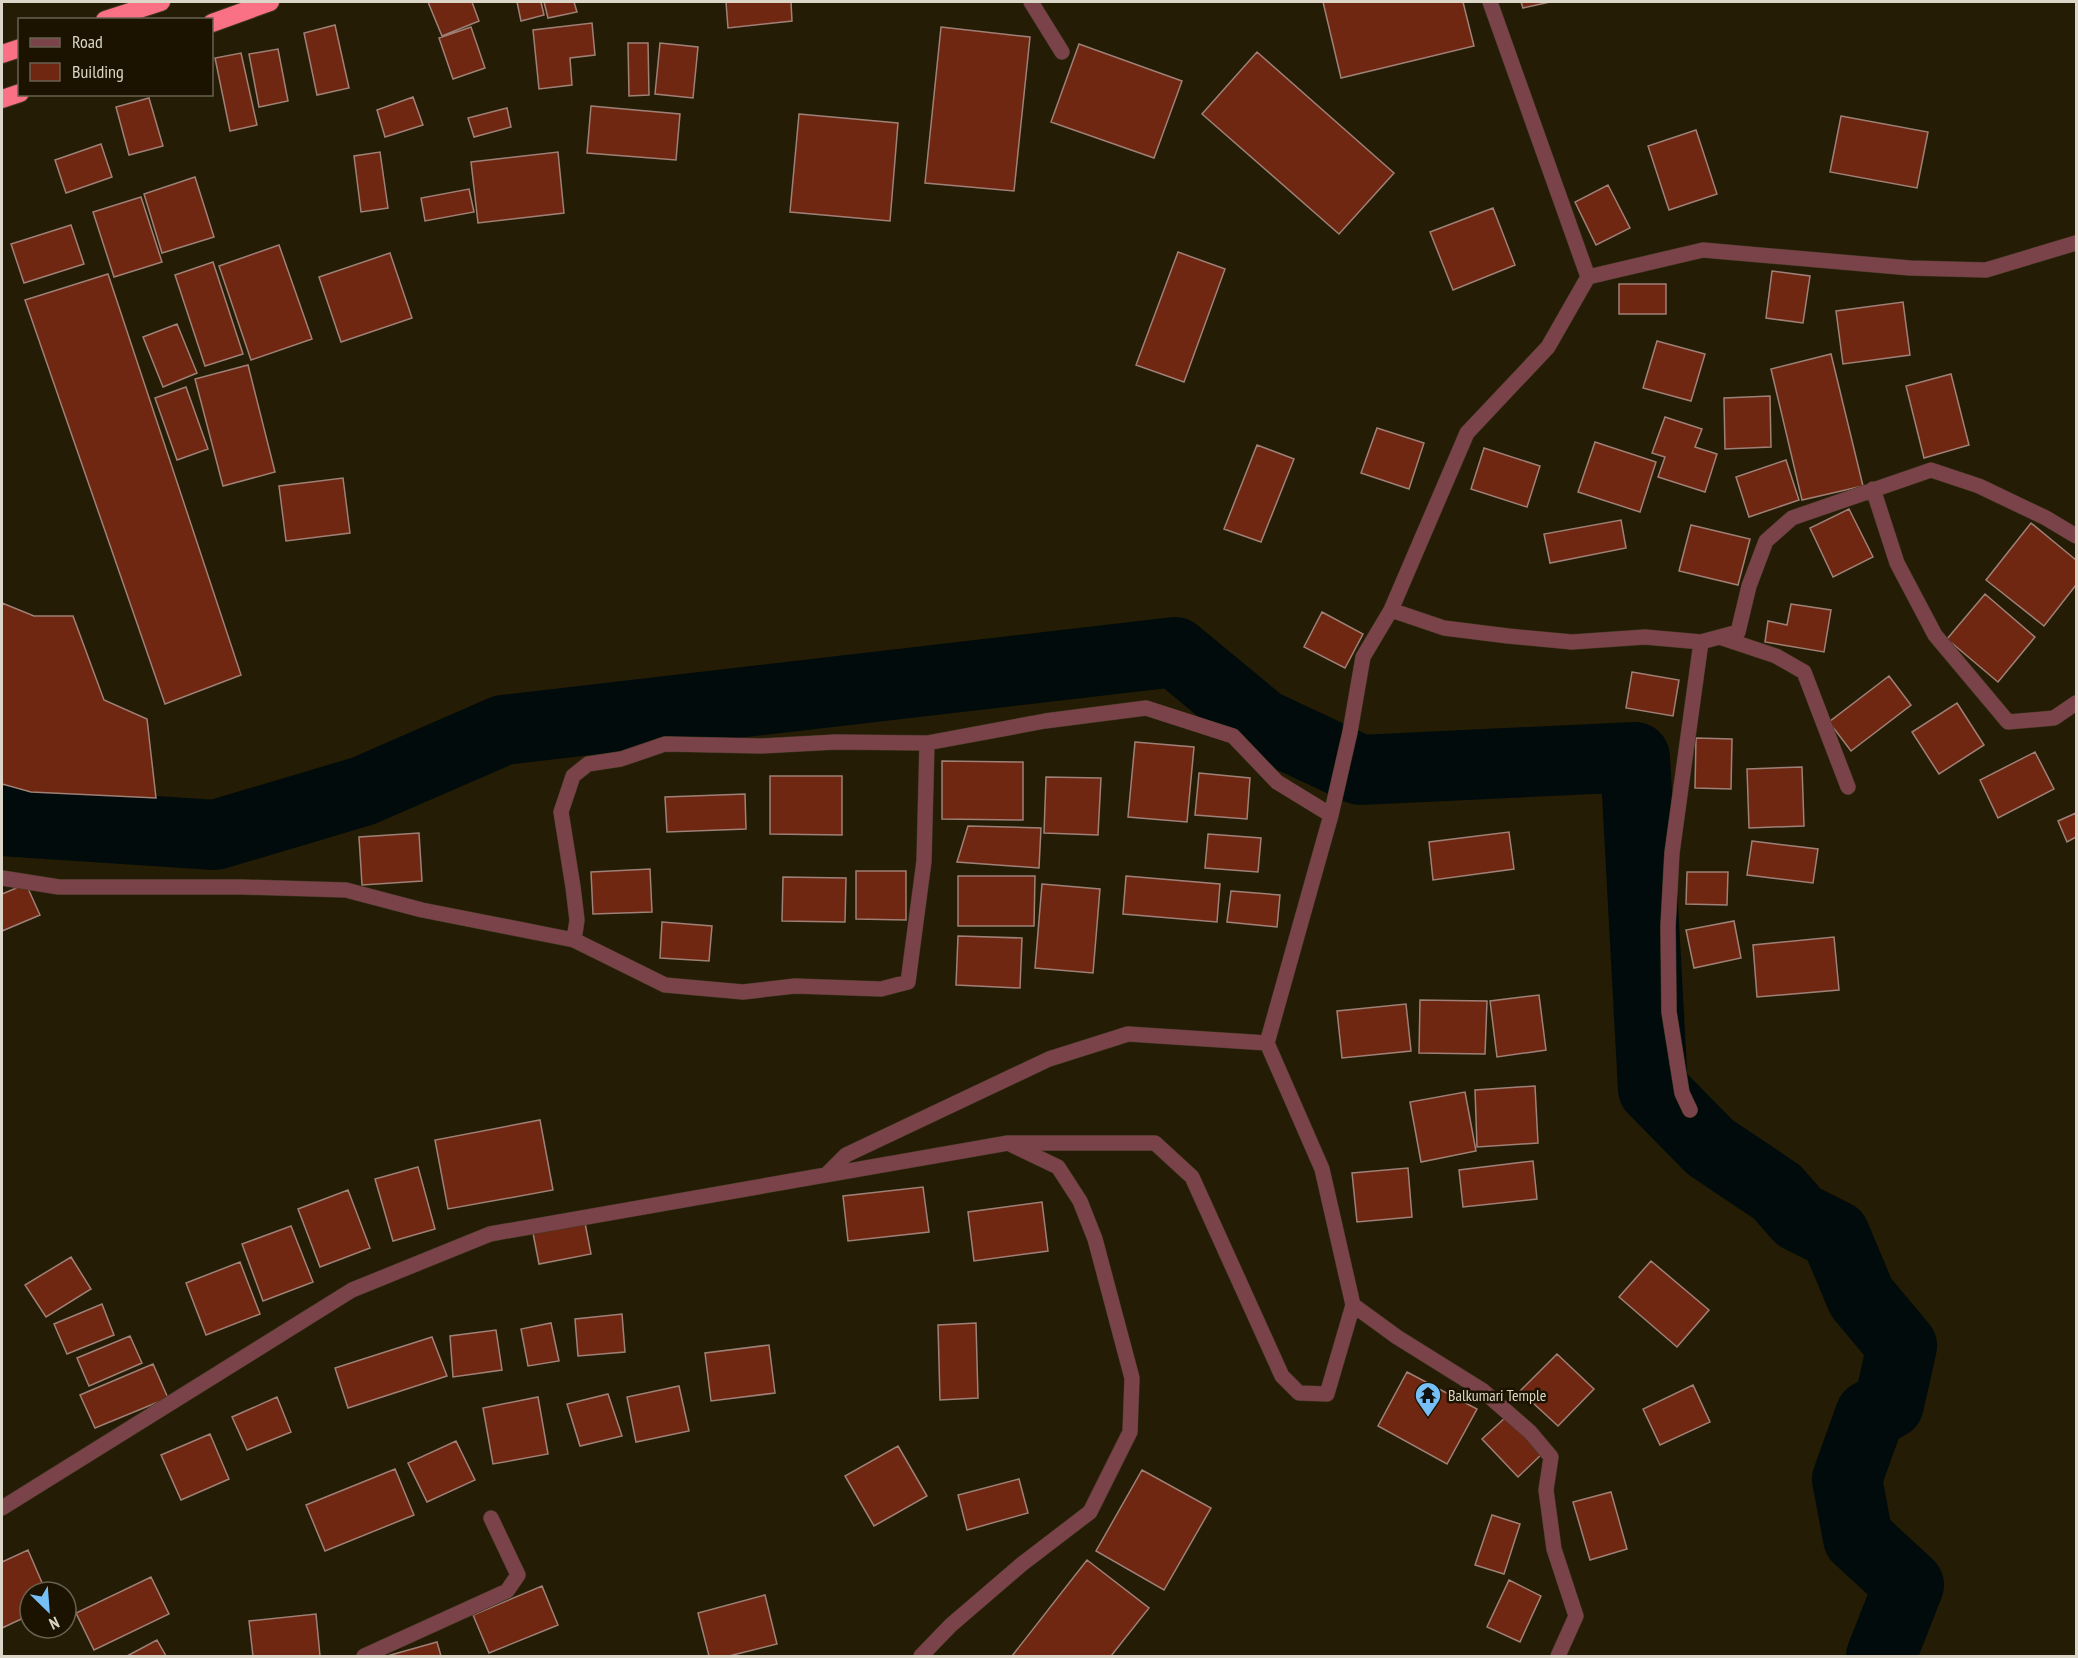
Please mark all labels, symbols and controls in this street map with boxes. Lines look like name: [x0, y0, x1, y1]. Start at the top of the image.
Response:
legend: [18, 18, 213, 96]
text: Road: [72, 30, 103, 53]
text: Building: [72, 60, 124, 83]
temple icon: Balkumari Temple: [1413, 1380, 1443, 1418]
place label: Balkumari Temple: [1448, 1385, 1546, 1405]
north arrow: [18, 1580, 78, 1640]
text: N: [46, 1613, 62, 1634]

